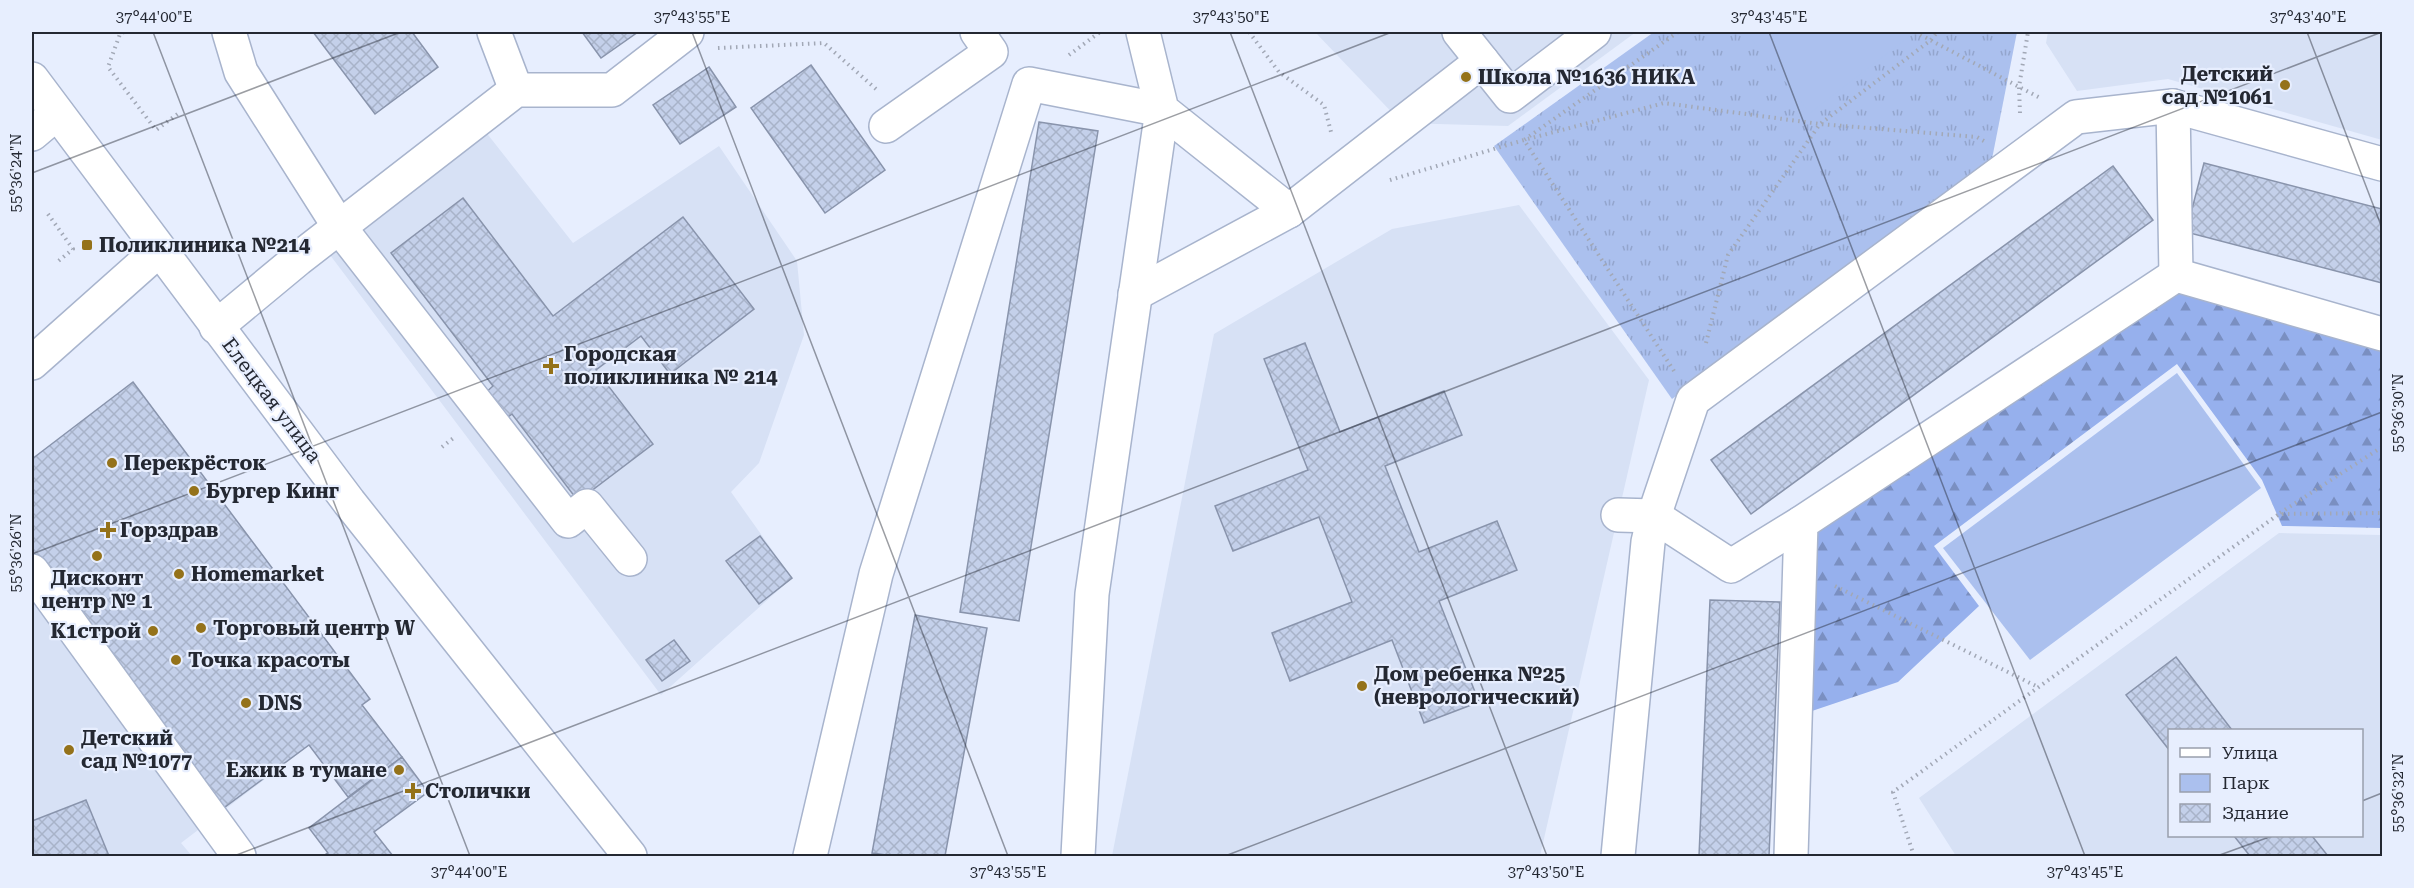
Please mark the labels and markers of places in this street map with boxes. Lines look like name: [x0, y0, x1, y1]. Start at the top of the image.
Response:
place label: Детский сад №1061: [2162, 62, 2273, 109]
place label: Школа №1636 НИКА: [1478, 65, 1696, 89]
marker: Школа №1636 НИКА: [1459, 70, 1473, 84]
marker: Детский сад №1061: [2278, 78, 2292, 92]
place label: Поликлиника №214: [99, 233, 311, 257]
marker: Поликлиника №214: [80, 238, 94, 252]
place label: Городская поликлиника № 214: [564, 342, 778, 389]
marker: Городская поликлиника № 214: [542, 357, 560, 375]
place label: Перекрёсток: [124, 451, 266, 475]
marker: Перекрёсток: [105, 456, 119, 470]
place label: Бургер Кинг: [206, 479, 339, 503]
marker: Бургер Кинг: [187, 484, 201, 498]
place label: Горздрав: [120, 518, 219, 542]
marker: Горздрав: [101, 523, 115, 537]
marker: Дисконт центр № 1: [90, 549, 104, 563]
place label: Homemarket: [191, 562, 324, 586]
place label: Дисконт центр № 1: [42, 566, 152, 613]
marker: Homemarket: [172, 567, 186, 581]
place label: Торговый центр W: [213, 616, 415, 640]
place label: K1строй: [50, 619, 141, 643]
marker: Торговый центр W: [194, 621, 208, 635]
marker: K1строй: [146, 624, 160, 638]
place label: Точка красоты: [188, 648, 350, 672]
marker: Точка красоты: [169, 653, 183, 667]
place label: Дом ребенка №25 (неврологический): [1374, 662, 1579, 709]
marker: Дом ребенка №25 (неврологический): [1355, 679, 1369, 693]
place label: DNS: [258, 691, 302, 715]
marker: DNS: [239, 696, 253, 710]
place label: Детский сад №1077: [81, 726, 192, 773]
marker: Детский сад №1077: [62, 743, 76, 757]
place label: Ежик в тумане: [226, 758, 387, 782]
marker: Ежик в тумане: [392, 763, 406, 777]
place label: Столички: [425, 779, 531, 803]
marker: Столички: [406, 784, 420, 798]

